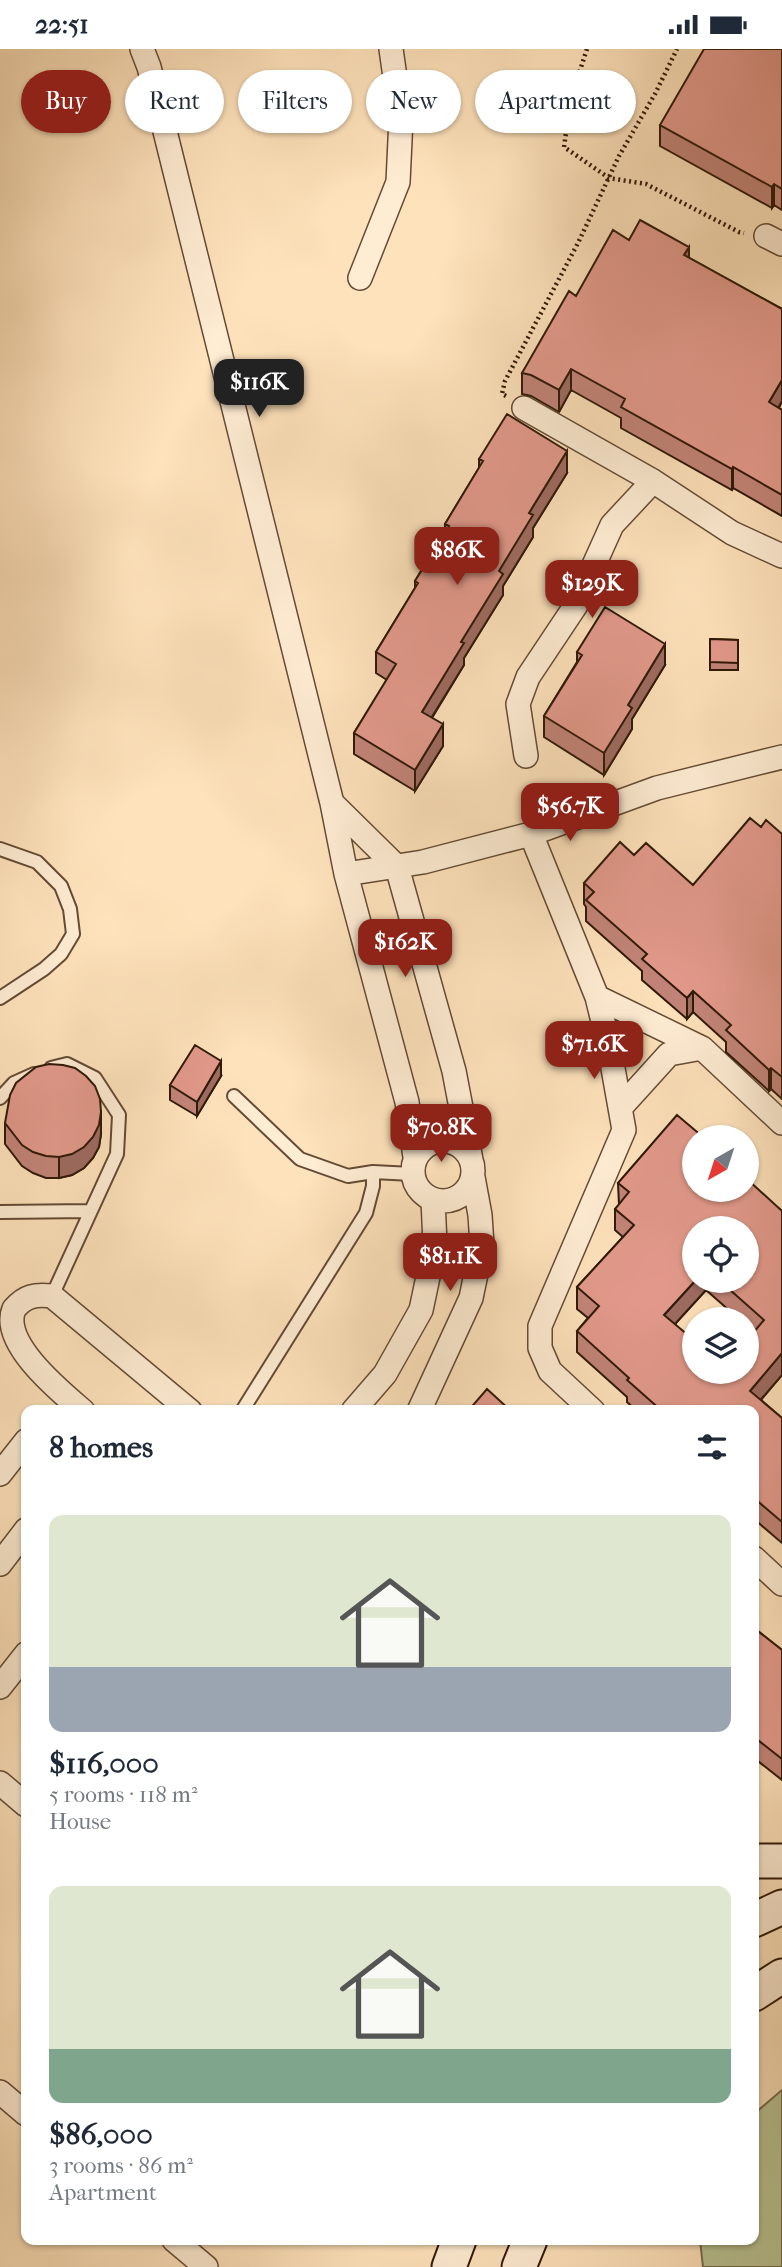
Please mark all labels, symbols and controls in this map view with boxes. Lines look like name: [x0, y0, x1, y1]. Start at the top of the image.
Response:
text: 22:51: [35, 9, 89, 40]
chip: Buy: [21, 70, 111, 133]
chip: Rent: [125, 70, 224, 133]
chip: Filters: [238, 70, 352, 133]
chip: New: [366, 70, 461, 133]
chip: Apartment: [475, 70, 636, 133]
pin: $116K: [210, 359, 308, 419]
text: $116K: [230, 368, 288, 395]
pin: $86K: [416, 527, 498, 587]
text: $86K: [430, 536, 484, 563]
pin: $129K: [543, 561, 641, 620]
text: $129K: [561, 569, 623, 596]
pin: $56.7K: [513, 783, 627, 843]
text: $56.7K: [537, 792, 603, 819]
pin: $162K: [356, 919, 454, 979]
text: $162K: [374, 928, 436, 955]
pin: $71.6K: [537, 1021, 651, 1081]
text: $71.6K: [561, 1030, 627, 1057]
pin: $70.8K: [384, 1105, 498, 1164]
text: $70.8K: [406, 1113, 476, 1140]
north arrow: [682, 1125, 760, 1202]
map controls: [682, 1125, 759, 1384]
button: locate: [682, 1216, 759, 1293]
pin: $81.1K: [393, 1233, 507, 1293]
text: $81.1K: [419, 1242, 481, 1269]
button: layers: [682, 1307, 759, 1384]
icon: filters: [693, 1428, 731, 1466]
text: 8 homes: [49, 1430, 153, 1465]
icon: home: [327, 1560, 453, 1686]
text: $116,000: [49, 1746, 159, 1781]
text: 5 rooms · 118 m²: [49, 1781, 197, 1808]
text: House: [49, 1808, 111, 1835]
icon: home: [327, 1931, 453, 2057]
text: $86,000: [49, 2117, 153, 2152]
text: 3 rooms · 86 m²: [49, 2152, 193, 2179]
text: Apartment: [49, 2179, 157, 2206]

